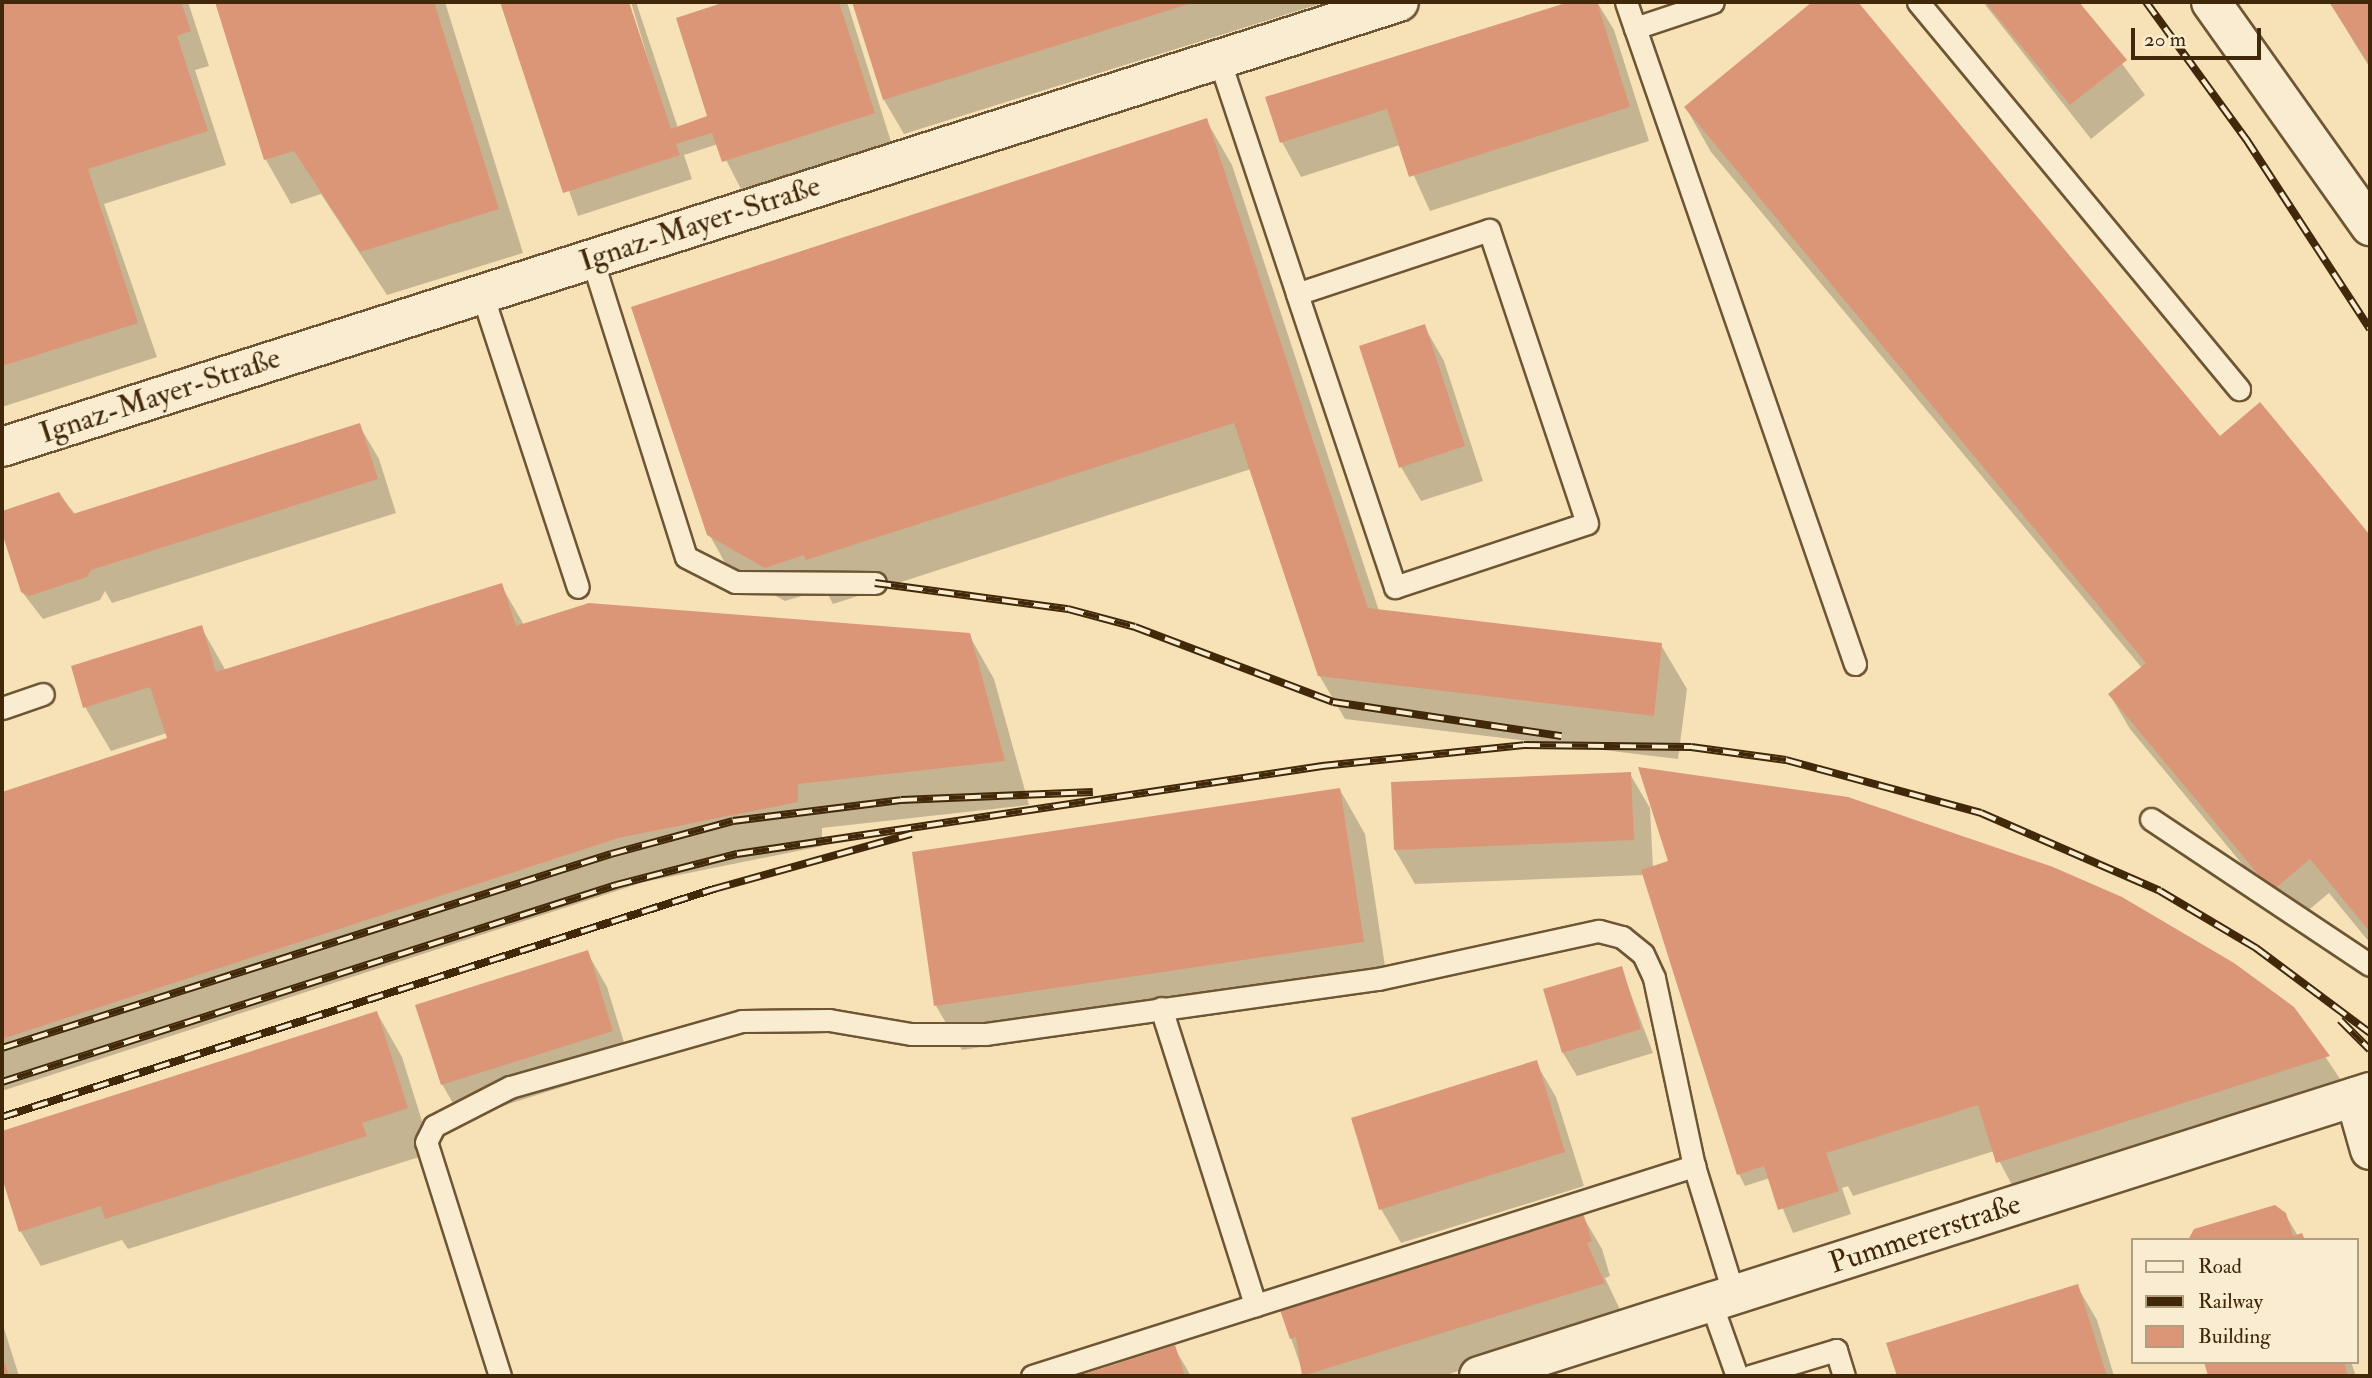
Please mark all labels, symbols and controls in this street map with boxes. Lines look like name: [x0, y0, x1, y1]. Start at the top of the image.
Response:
scale bar: [2134, 14, 2264, 58]
text: 20 m: [2144, 26, 2186, 53]
street label: Ignaz-Mayer-Straße: [575, 168, 825, 280]
street label: Ignaz-Mayer-Straße: [35, 340, 285, 452]
street label: Pummererstraße: [1825, 1186, 2025, 1282]
legend: [2130, 1238, 2358, 1364]
text: Road: [2198, 1253, 2242, 1280]
text: Railway: [2198, 1288, 2263, 1315]
text: Building: [2198, 1323, 2271, 1350]

